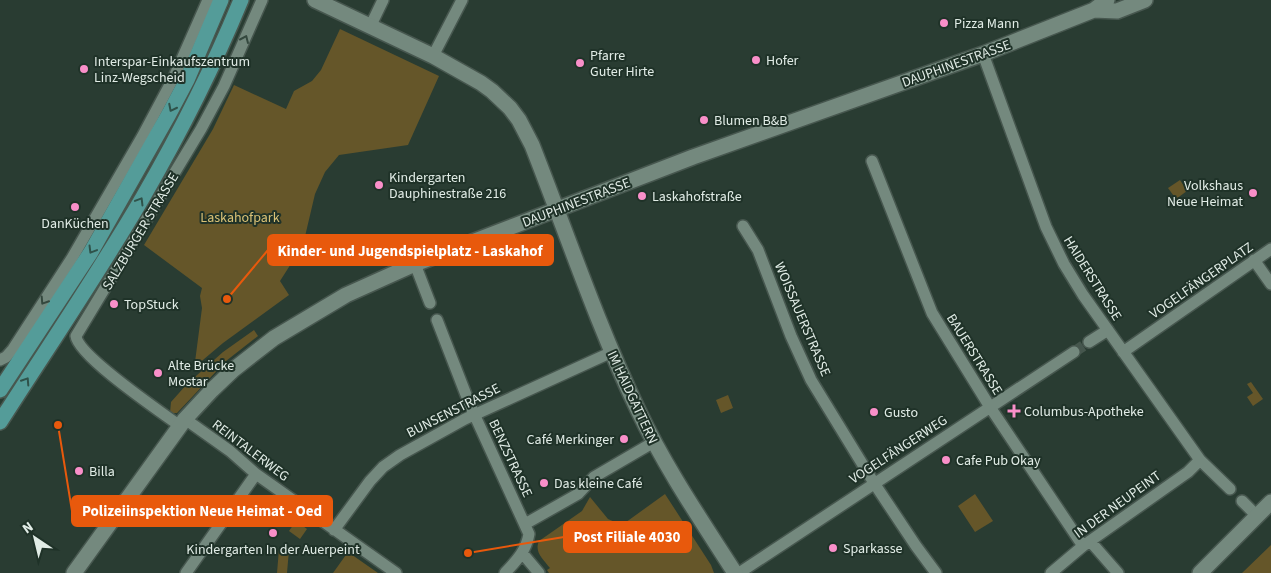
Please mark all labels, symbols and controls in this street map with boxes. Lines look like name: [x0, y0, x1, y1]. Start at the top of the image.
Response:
place label: Pizza Mann: [954, 14, 1019, 34]
marker: Pizza Mann: [938, 17, 950, 29]
street label: DAUPHINESTRASSE: [899, 35, 1014, 93]
one-way arrow: [238, 36, 248, 45]
place label: Pfarre Guter Hirte: [590, 46, 654, 82]
place label: Hofer: [766, 51, 799, 71]
place label: Interspar-Einkaufszentrum Linz-Wegscheid: [94, 52, 250, 88]
marker: Hofer: [750, 54, 762, 66]
marker: Pfarre Guter Hirte: [574, 57, 586, 69]
marker: Interspar-Einkaufszentrum Linz-Wegscheid: [78, 63, 90, 75]
one-way arrow: [168, 103, 178, 112]
place label: Blumen B&B: [714, 111, 787, 131]
marker: Blumen B&B: [698, 114, 710, 126]
place label: Kindergarten Dauphinestraße 216: [389, 168, 506, 204]
street label: SALZBURGER STRASSE: [98, 169, 184, 294]
street label: DAUPHINESTRASSE: [519, 173, 633, 233]
place label: Volkshaus Neue Heimat: [1167, 176, 1243, 212]
marker: Kindergarten Dauphinestraße 216: [373, 179, 385, 191]
place label: Laskahofstraße: [652, 187, 742, 207]
marker: Volkshaus Neue Heimat: [1247, 187, 1259, 199]
marker: Laskahofstraße: [636, 190, 648, 202]
one-way arrow: [134, 197, 144, 206]
marker: DanKüchen: [69, 201, 81, 213]
park label: Laskahofpark: [200, 208, 280, 228]
place label: DanKüchen: [41, 214, 109, 234]
street label: HAIDERSTRASSE: [1058, 232, 1126, 325]
callout: Kinder- und Jugendspielplatz - Laskahof: [268, 235, 553, 265]
street label: VOGELFÄNGERPLATZ: [1146, 238, 1257, 324]
text: Kinder- und Jugendspielplatz - Laskahof: [277, 241, 543, 262]
one-way arrow: [89, 244, 99, 253]
street label: WOISSAUERSTRASSE: [769, 259, 835, 380]
one-way arrow: [41, 295, 50, 304]
place label: TopStuck: [124, 295, 179, 315]
marker: TopStuck: [108, 298, 120, 310]
street label: BAUERSTRASSE: [941, 310, 1007, 399]
street label: IM HAIDGATTERN: [602, 348, 662, 447]
place label: Alte Brücke Mostar: [168, 356, 234, 392]
marker: Alte Brücke Mostar: [152, 367, 164, 379]
one-way arrow: [20, 377, 30, 386]
street label: BUNSENSTRASSE: [403, 379, 504, 443]
place label: Columbus-Apotheke: [1024, 402, 1144, 422]
place label: Gusto: [884, 403, 918, 423]
marker: Columbus-Apotheke: [1008, 405, 1020, 417]
marker: Gusto: [868, 406, 880, 418]
street label: VOGELFÄNGERWEG: [846, 411, 952, 489]
street label: REINTALERWEG: [208, 415, 293, 486]
street label: BENZSTRASSE: [483, 416, 537, 501]
place label: Café Merkinger: [527, 430, 614, 450]
marker: Café Merkinger: [618, 433, 630, 445]
place label: Cafe Pub Okay: [956, 451, 1041, 471]
marker: Cafe Pub Okay: [940, 454, 952, 466]
place label: Billa: [89, 462, 115, 482]
marker: Billa: [73, 465, 85, 477]
street label: IN DER NEUPEINT: [1070, 466, 1166, 543]
place label: Das kleine Café: [554, 474, 643, 494]
marker: Das kleine Café: [538, 477, 550, 489]
callout: Polizeiinspektion Neue Heimat - Oed: [72, 496, 332, 526]
text: Polizeiinspektion Neue Heimat - Oed: [82, 501, 322, 522]
north arrow: [10, 513, 60, 563]
text: N: [19, 517, 38, 539]
callout: Post Filiale 4030: [564, 522, 691, 552]
marker: Kindergarten In der Auerpeint: [267, 527, 279, 539]
text: Post Filiale 4030: [573, 527, 681, 548]
place label: Sparkasse: [843, 539, 903, 559]
place label: Kindergarten In der Auerpeint: [186, 540, 360, 560]
marker: Sparkasse: [827, 542, 839, 554]

